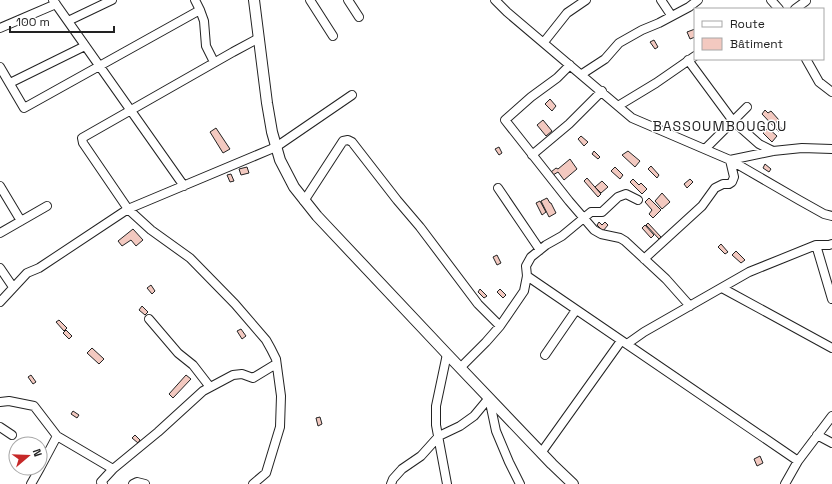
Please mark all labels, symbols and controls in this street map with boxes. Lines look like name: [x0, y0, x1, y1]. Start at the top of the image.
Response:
scale bar: [10, 8, 114, 34]
legend: [694, 8, 824, 60]
text: 100 m: [16, 14, 50, 30]
text: Route: [730, 16, 765, 32]
text: Bâtiment: [730, 36, 783, 52]
district label: BASSOUMBOUGOU: [653, 117, 787, 135]
north arrow: [8, 436, 48, 476]
text: N: [30, 447, 45, 459]

